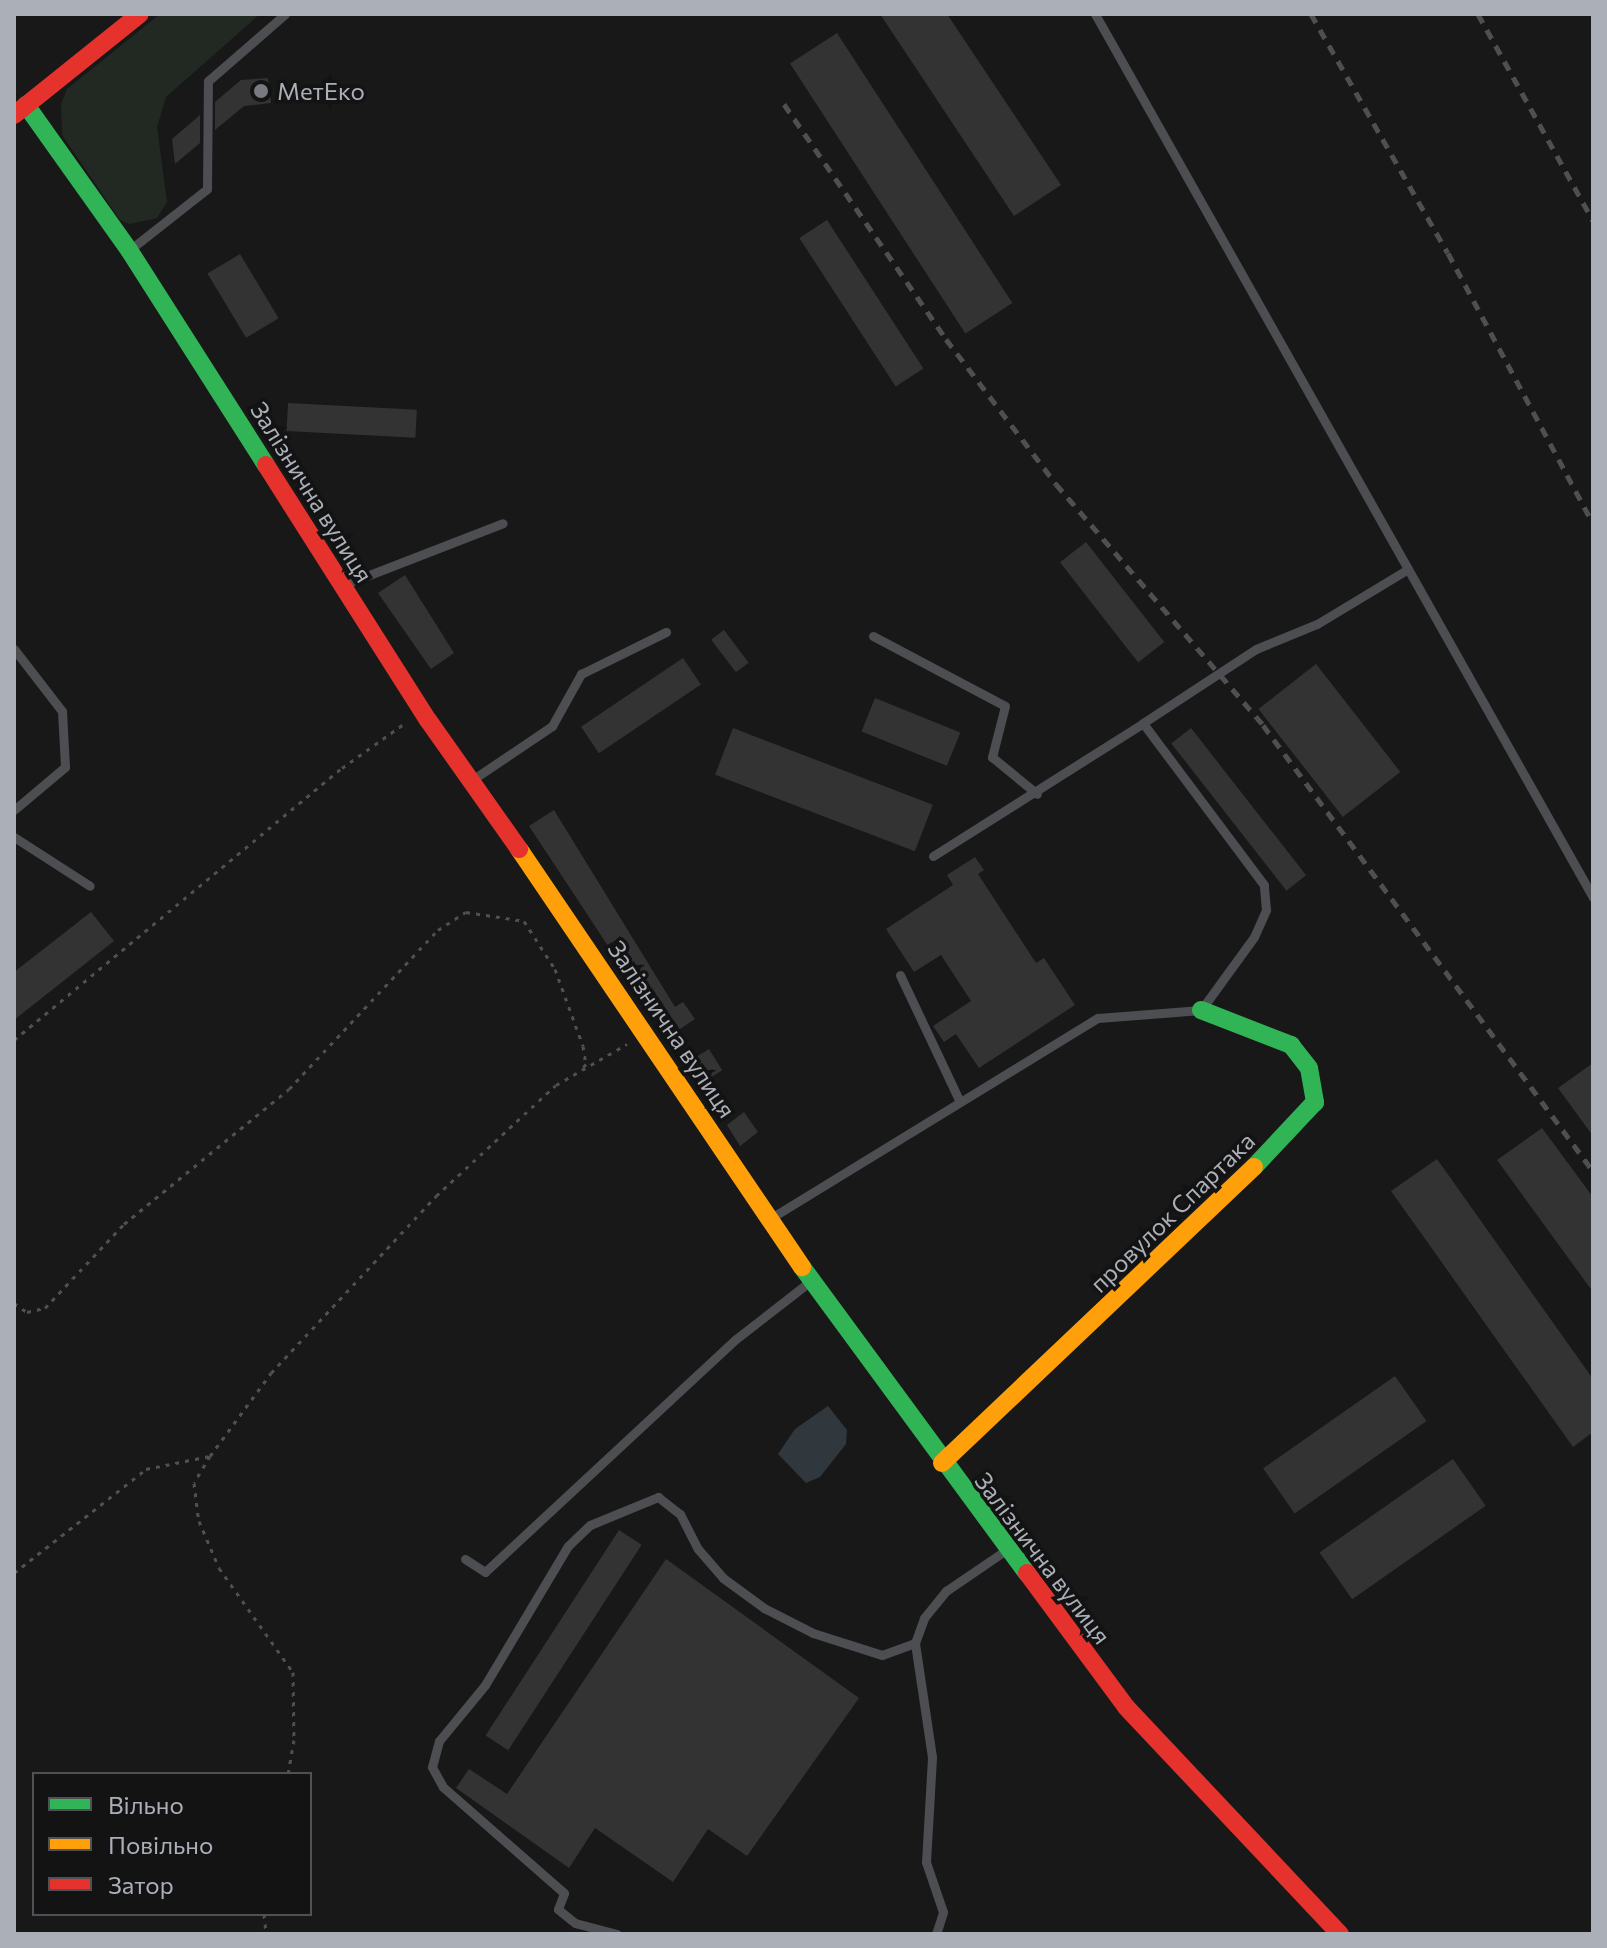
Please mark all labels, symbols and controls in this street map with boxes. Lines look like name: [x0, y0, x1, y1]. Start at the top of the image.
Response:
place label: МетЕко: [277, 77, 365, 105]
marker: МетЕко: [252, 82, 270, 100]
street label: Залізнична вулиця: [245, 397, 379, 587]
street label: Залізнична вулиця: [602, 935, 742, 1123]
street label: провулок Спартака: [1084, 1126, 1260, 1298]
street label: Залізнична вулиця: [969, 1467, 1117, 1649]
legend: [32, 1772, 312, 1916]
text: Вільно: [108, 1790, 184, 1819]
text: Повільно: [108, 1830, 213, 1859]
text: Затор: [108, 1870, 174, 1899]

